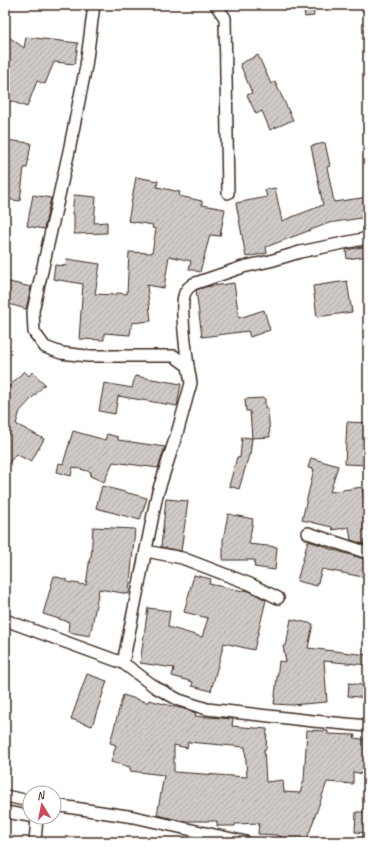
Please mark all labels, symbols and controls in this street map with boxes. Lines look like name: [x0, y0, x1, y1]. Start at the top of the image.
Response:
north arrow: [22, 785, 62, 825]
text: N: [36, 787, 47, 803]

